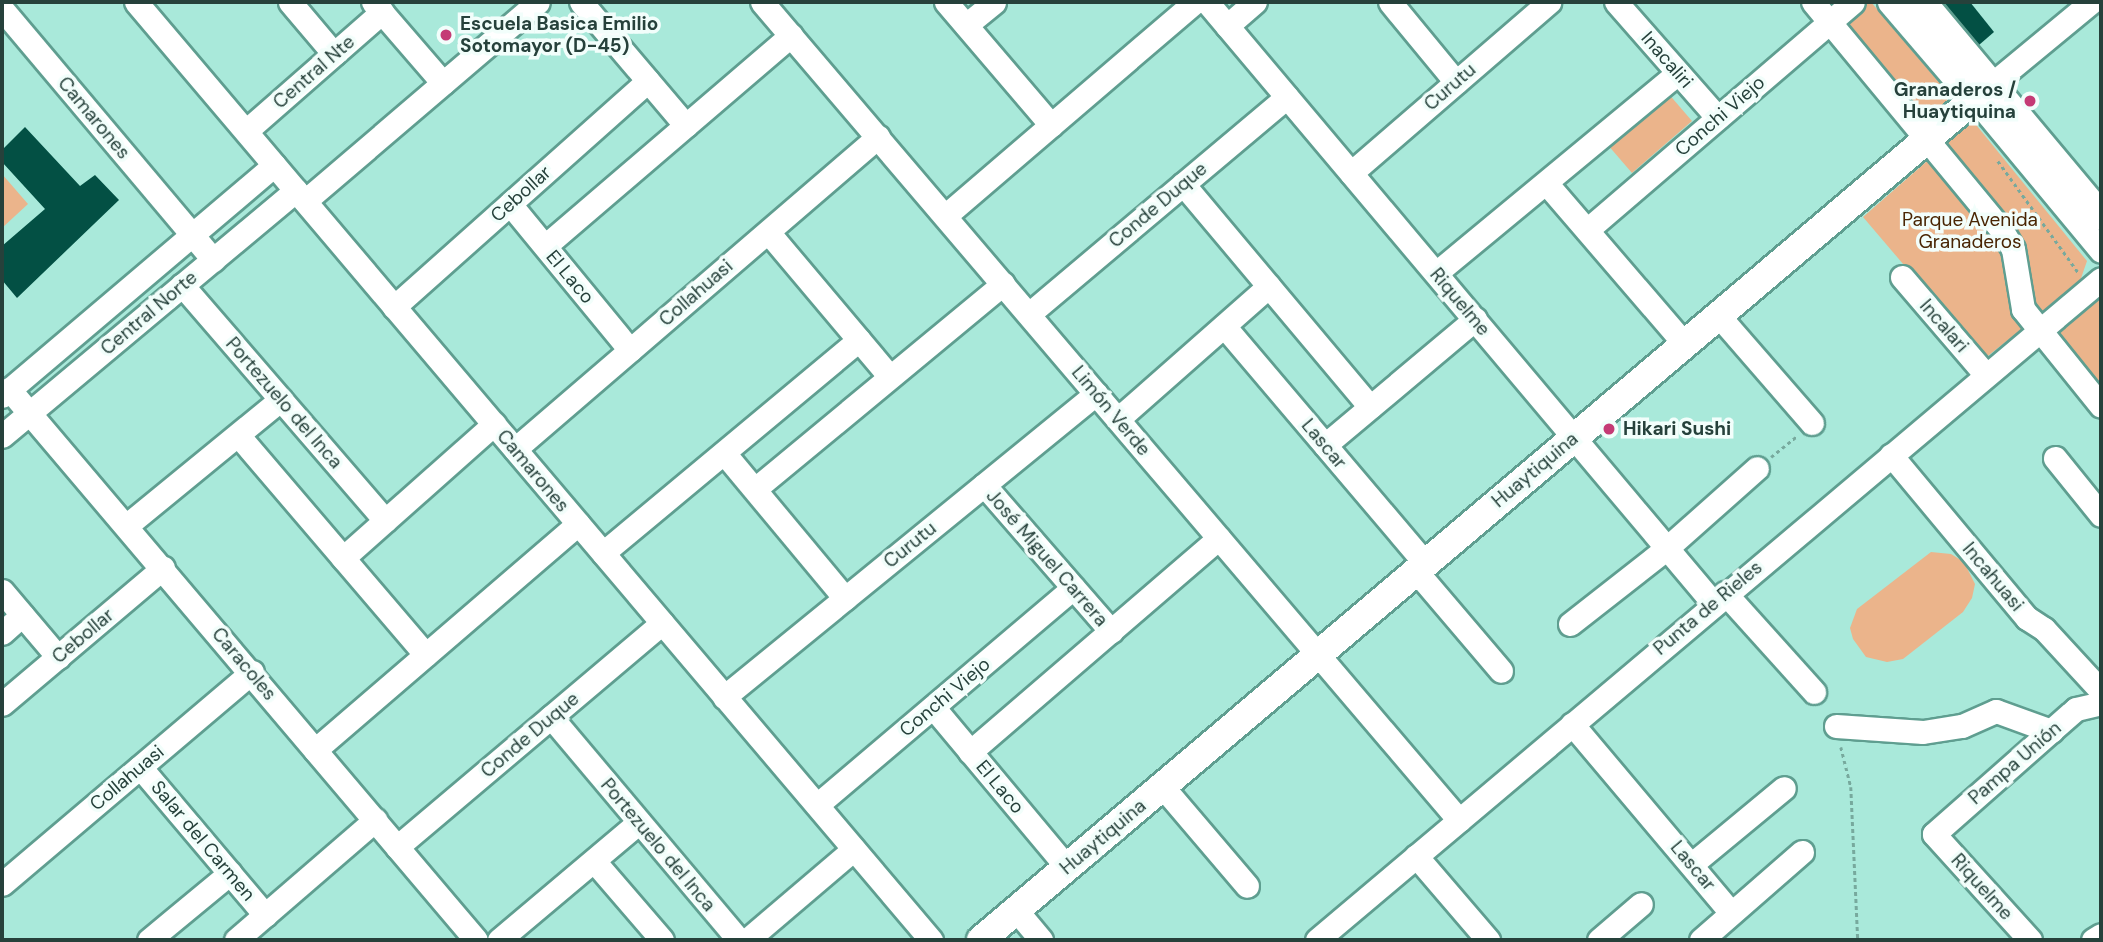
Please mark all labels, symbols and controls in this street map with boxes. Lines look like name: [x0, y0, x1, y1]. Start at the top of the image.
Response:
place label: Escuela Basica Emilio Sotomayor (D-45): [460, 13, 658, 57]
marker: Escuela Basica Emilio Sotomayor (D-45): [438, 27, 454, 43]
street label: Inacaliri: [1636, 27, 1698, 93]
street label: Central Nte: [269, 30, 359, 114]
street label: Curutu: [1420, 58, 1480, 116]
street label: Conchi Viejo: [1671, 71, 1769, 161]
street label: Camarones: [53, 72, 135, 164]
place label: Granaderos / Huaytiquina: [1894, 79, 2016, 123]
marker: Granaderos / Huaytiquina: [2022, 93, 2038, 109]
street label: Conde Duque: [1104, 157, 1212, 253]
street label: Cebollar: [486, 161, 556, 227]
park label: Parque Avenida Granaderos: [1902, 209, 2038, 253]
street label: El Laco: [541, 246, 599, 308]
street label: Collahuasi: [655, 255, 737, 331]
street label: Riquelme: [1425, 263, 1495, 341]
street label: Central Norte: [96, 266, 202, 360]
street label: Incalari: [1915, 295, 1973, 357]
street label: Portezuelo del Inca: [221, 333, 347, 473]
street label: Limón Verde: [1067, 361, 1155, 461]
street label: Lascar: [1297, 414, 1351, 474]
place label: Hikari Sushi: [1623, 418, 1731, 440]
marker: Hikari Sushi: [1601, 421, 1617, 437]
street label: Camarones: [492, 425, 574, 517]
street label: Huaytiquina: [1487, 428, 1583, 512]
street label: José Miguel Carrera: [981, 485, 1113, 631]
street label: Curutu: [879, 517, 941, 573]
street label: Incahuasi: [1958, 538, 2028, 616]
street label: Punta de Rieles: [1649, 556, 1767, 660]
street label: Cebollar: [48, 604, 118, 668]
street label: Caracoles: [207, 623, 281, 705]
street label: Conchi Viejo: [895, 653, 995, 741]
street label: Conde Duque: [476, 687, 584, 783]
street label: Pampa Unión: [1964, 717, 2066, 809]
street label: Collahuasi: [85, 740, 169, 816]
street label: El Laco: [971, 756, 1029, 818]
street label: Portezuelo del Inca: [596, 774, 720, 916]
street label: Salar del Carmen: [146, 776, 260, 906]
street label: Huaytiquina: [1055, 795, 1151, 879]
street label: Lascar: [1666, 836, 1720, 896]
street label: Riquelme: [1946, 849, 2018, 925]

